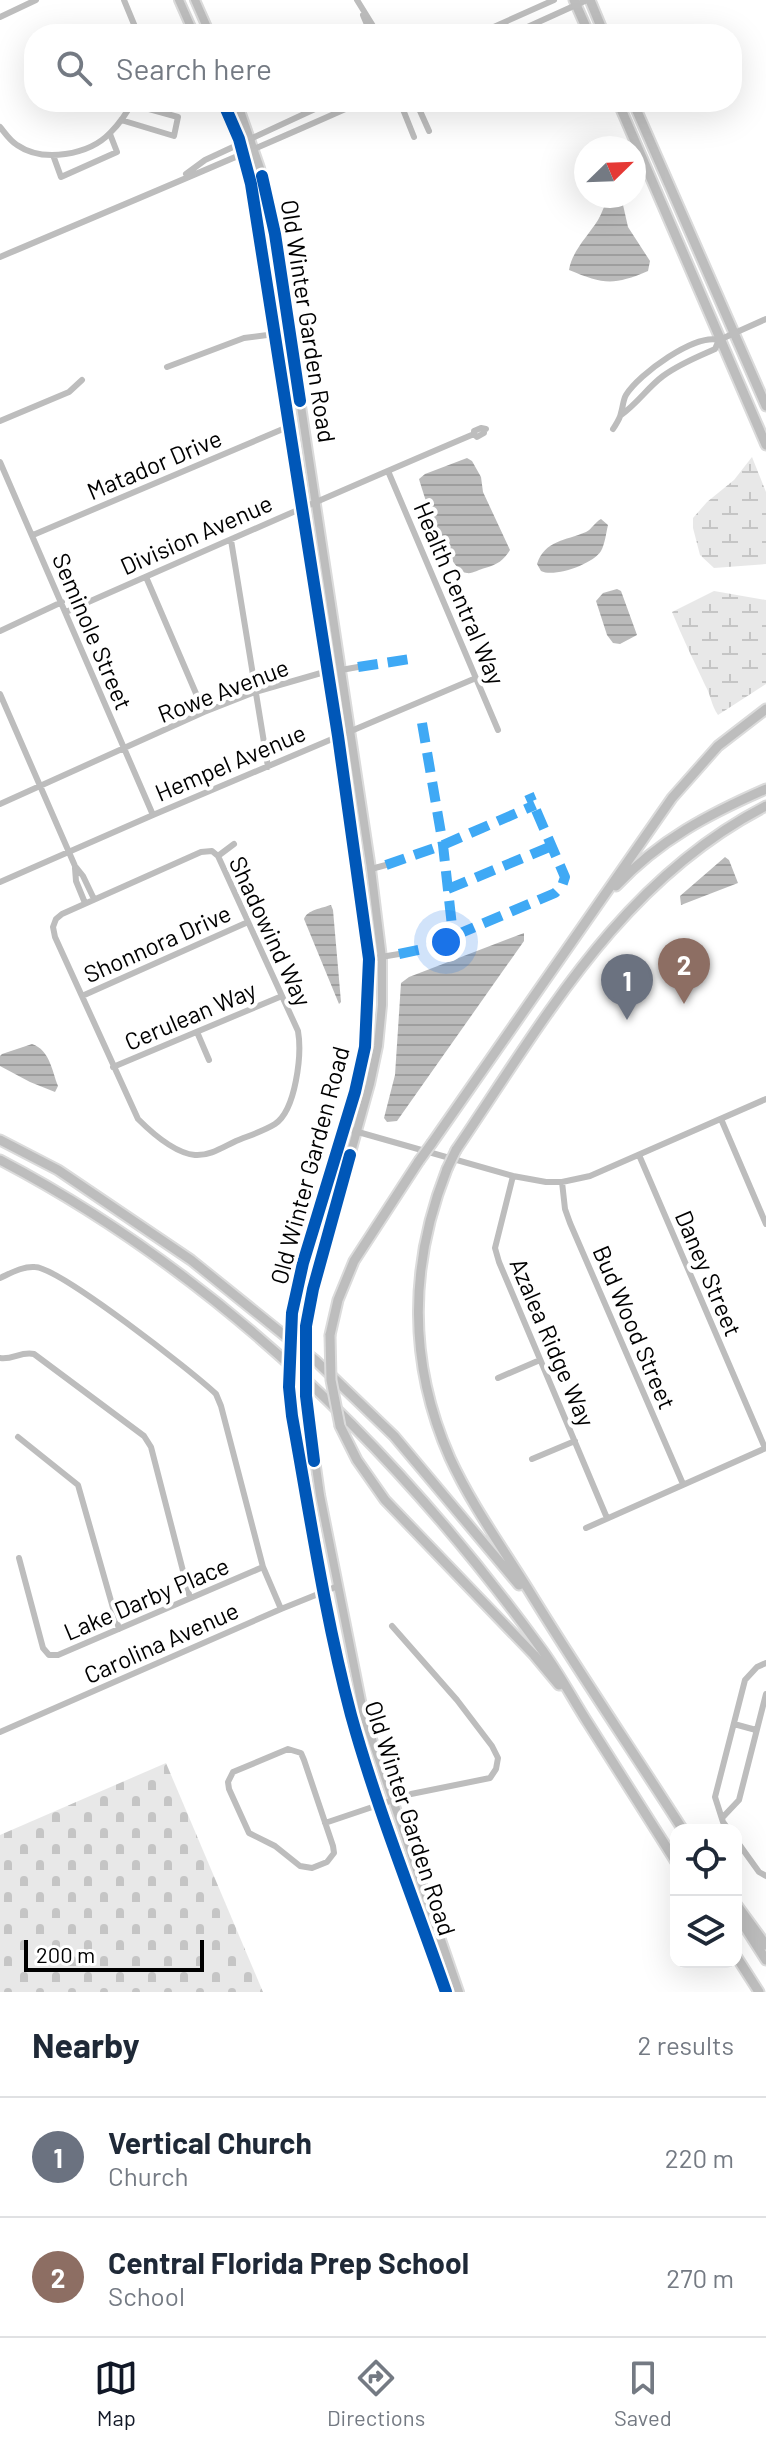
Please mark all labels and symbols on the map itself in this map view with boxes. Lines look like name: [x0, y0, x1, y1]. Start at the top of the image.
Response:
north arrow: [574, 136, 646, 208]
street label: Old Winter Garden Road: [275, 198, 343, 444]
street label: Matador Drive: [82, 423, 226, 505]
street label: Division Avenue: [116, 488, 276, 580]
street label: Health Central Way: [408, 497, 512, 689]
street label: Seminole Street: [47, 548, 139, 714]
street label: Rowe Avenue: [153, 652, 293, 728]
street label: Hempel Avenue: [150, 717, 310, 807]
street label: Shadowind Way: [224, 851, 318, 1011]
street label: Shonnora Drive: [79, 898, 235, 988]
your location: [426, 922, 466, 962]
pin: 2: [658, 938, 710, 1004]
pin: 1: [601, 954, 653, 1020]
street label: Cerulean Way: [120, 974, 260, 1056]
street label: Old Winter Garden Road: [263, 1043, 355, 1287]
street label: Daney Street: [670, 1206, 748, 1340]
street label: Bud Wood Street: [587, 1241, 683, 1413]
street label: Azalea Ridge Way: [504, 1253, 602, 1431]
street label: Lake Darby Place: [59, 1550, 233, 1646]
street label: Carolina Avenue: [79, 1595, 243, 1689]
street label: Old Winter Garden Road: [359, 1697, 463, 1939]
scale bar: [24, 1936, 204, 1972]

